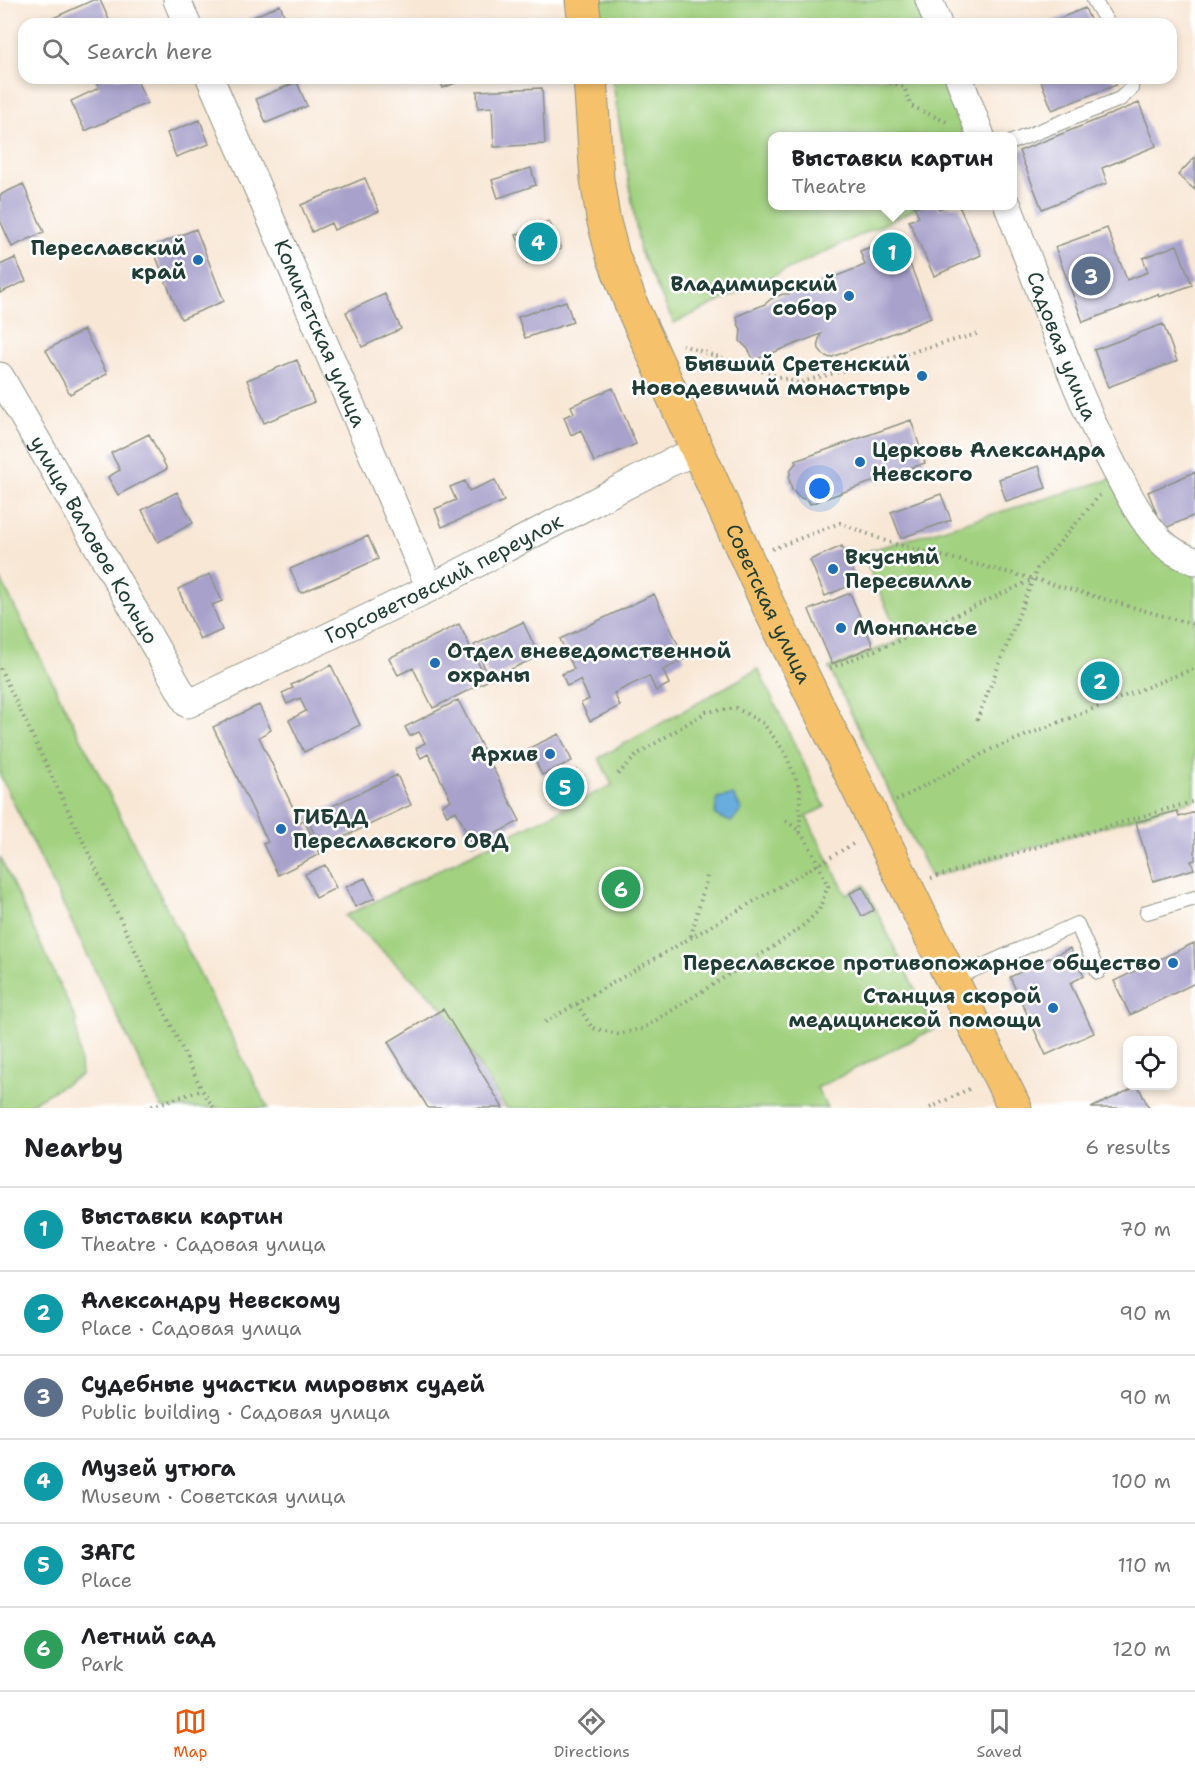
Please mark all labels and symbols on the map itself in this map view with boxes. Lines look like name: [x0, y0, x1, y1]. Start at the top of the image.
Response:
pin: 4: [518, 220, 558, 264]
pin: 1: [872, 230, 912, 274]
place label: Переславский край: [31, 234, 186, 286]
street label: Комитетская улица: [267, 235, 373, 432]
marker: Переславский край: [191, 253, 205, 267]
pin: 3: [1072, 254, 1110, 298]
street label: Садовая улица: [1020, 267, 1104, 425]
place label: Владимирский собор: [671, 270, 837, 322]
marker: Владимирский собор: [842, 289, 856, 303]
place label: Бывший Сретенский Новодевичий монастырь: [631, 350, 910, 402]
marker: Бывший Сретенский Новодевичий монастырь: [915, 369, 929, 383]
street label: улица Валовое Кольцо: [23, 431, 165, 649]
place label: Церковь Александра Невского: [872, 436, 1106, 488]
marker: Церковь Александра Невского: [853, 455, 867, 469]
your location: [805, 474, 834, 503]
street label: Горсоветовский переулок: [320, 507, 568, 650]
street label: Советская улица: [719, 519, 818, 688]
place label: Вкусный Пересвилль: [845, 543, 972, 595]
marker: Вкусный Пересвилль: [826, 562, 840, 576]
place label: Монпансье: [853, 614, 978, 642]
marker: Монпансье: [834, 621, 848, 635]
place label: Отдел вневедомственной охраны: [447, 637, 732, 689]
marker: Отдел вневедомственной охраны: [428, 656, 442, 670]
pin: 2: [1080, 658, 1120, 704]
place label: Архив: [471, 740, 538, 768]
marker: Архив: [543, 747, 557, 761]
pin: 5: [546, 764, 584, 810]
place label: ГИБДД Переславского ОВД: [293, 803, 508, 855]
marker: ГИБДД Переславского ОВД: [274, 822, 288, 836]
pin: 6: [602, 866, 640, 912]
place label: Переславское противопожарное общество: [683, 949, 1161, 977]
marker: Переславское противопожарное общество: [1166, 956, 1180, 970]
place label: Станция скорой медицинской помощи: [788, 982, 1041, 1034]
marker: Станция скорой медицинской помощи: [1046, 1001, 1060, 1015]

